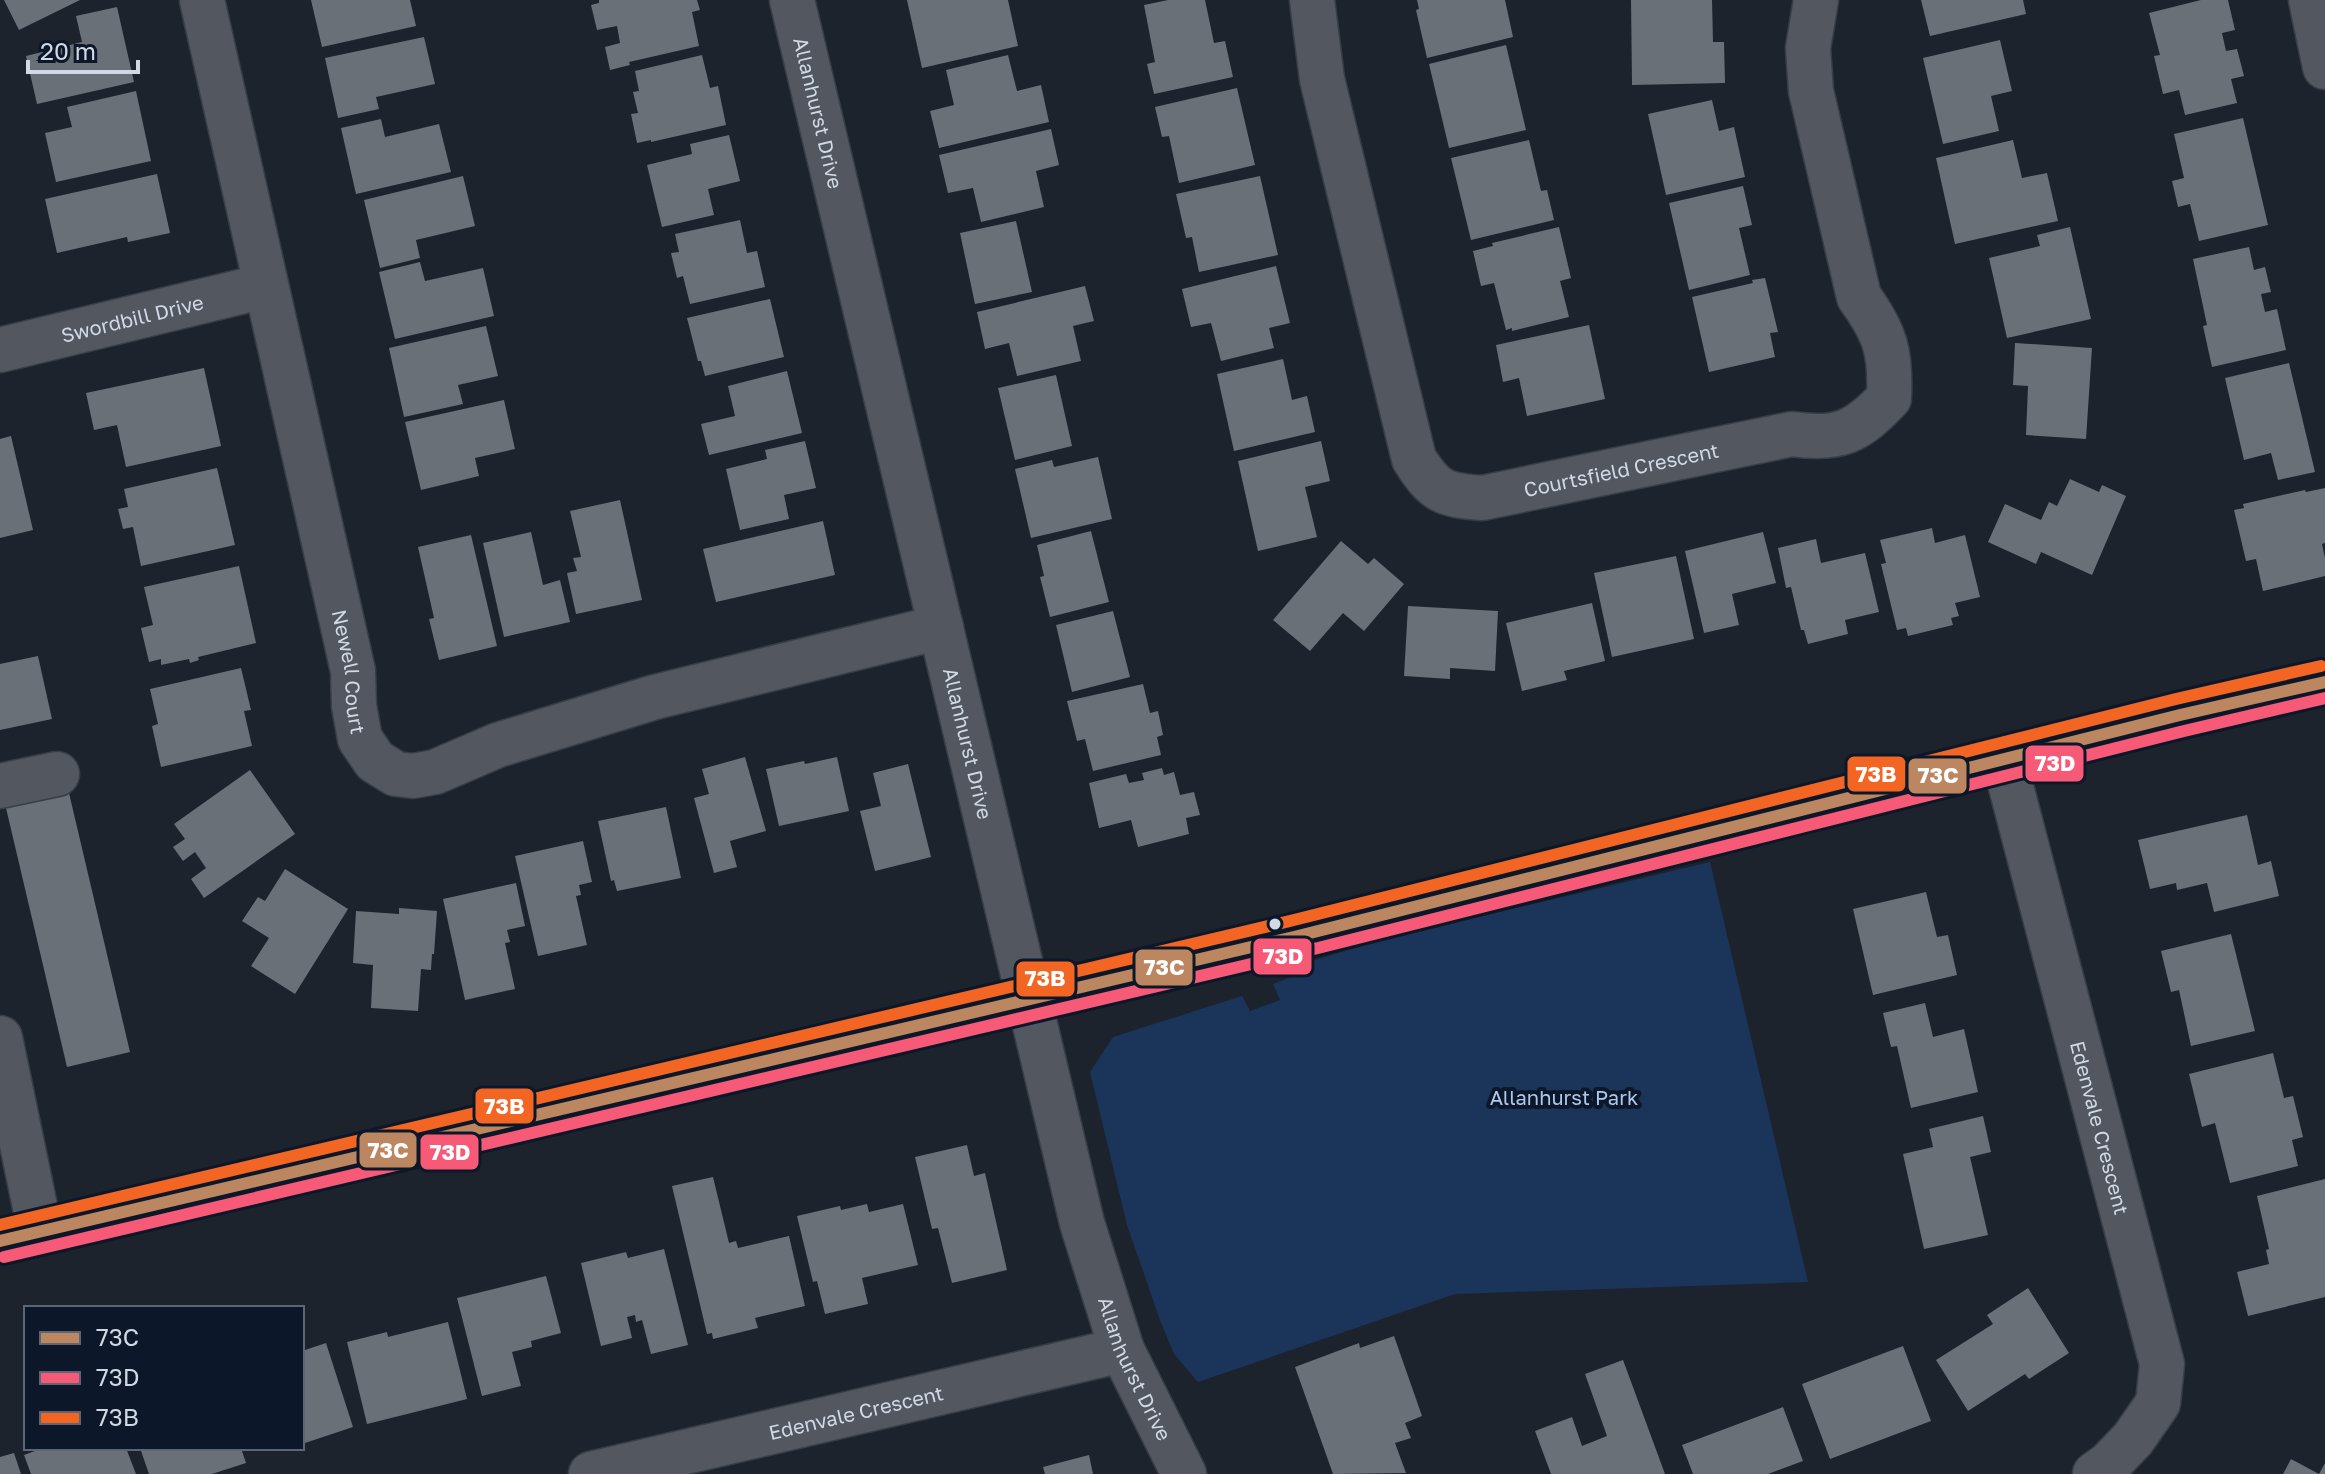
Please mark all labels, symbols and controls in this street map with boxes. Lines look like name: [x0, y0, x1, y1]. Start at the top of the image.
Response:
scale bar: [28, 24, 138, 74]
street label: Allanhurst Drive: [789, 35, 848, 191]
text: 20 m: [40, 36, 96, 65]
street label: Swordbill Drive: [59, 289, 206, 347]
street label: Courtsfield Crescent: [1522, 437, 1721, 501]
street label: Newell Court: [328, 607, 371, 736]
street label: Allanhurst Drive: [939, 665, 998, 822]
line badge: 73D: [2024, 744, 2085, 783]
text: 73D: [2034, 749, 2076, 776]
line badge: 73B: [1846, 755, 1907, 793]
line badge: 73C: [1907, 757, 1968, 795]
text: 73B: [1856, 760, 1896, 787]
text: 73C: [1917, 761, 1959, 788]
unlabelled marker: [1267, 916, 1283, 932]
line badge: 73D: [1252, 937, 1313, 976]
text: 73D: [1262, 942, 1304, 969]
line badge: 73C: [1134, 948, 1194, 987]
text: 73C: [1143, 953, 1185, 980]
line badge: 73B: [1015, 960, 1076, 998]
text: 73B: [1025, 964, 1065, 991]
street label: Edenvale Crescent: [2066, 1038, 2134, 1217]
park label: Allanhurst Park: [1490, 1085, 1638, 1109]
line badge: 73B: [474, 1087, 535, 1125]
text: 73B: [484, 1092, 524, 1119]
line badge: 73C: [358, 1131, 418, 1169]
line badge: 73D: [419, 1133, 480, 1171]
text: 73C: [367, 1136, 409, 1163]
text: 73D: [429, 1138, 471, 1165]
street label: Allanhurst Drive: [1094, 1293, 1177, 1444]
legend: [24, 1306, 304, 1450]
text: 73C: [96, 1322, 139, 1351]
text: 73D: [96, 1362, 140, 1391]
street label: Edenvale Crescent: [766, 1380, 946, 1444]
text: 73B: [96, 1402, 139, 1431]

